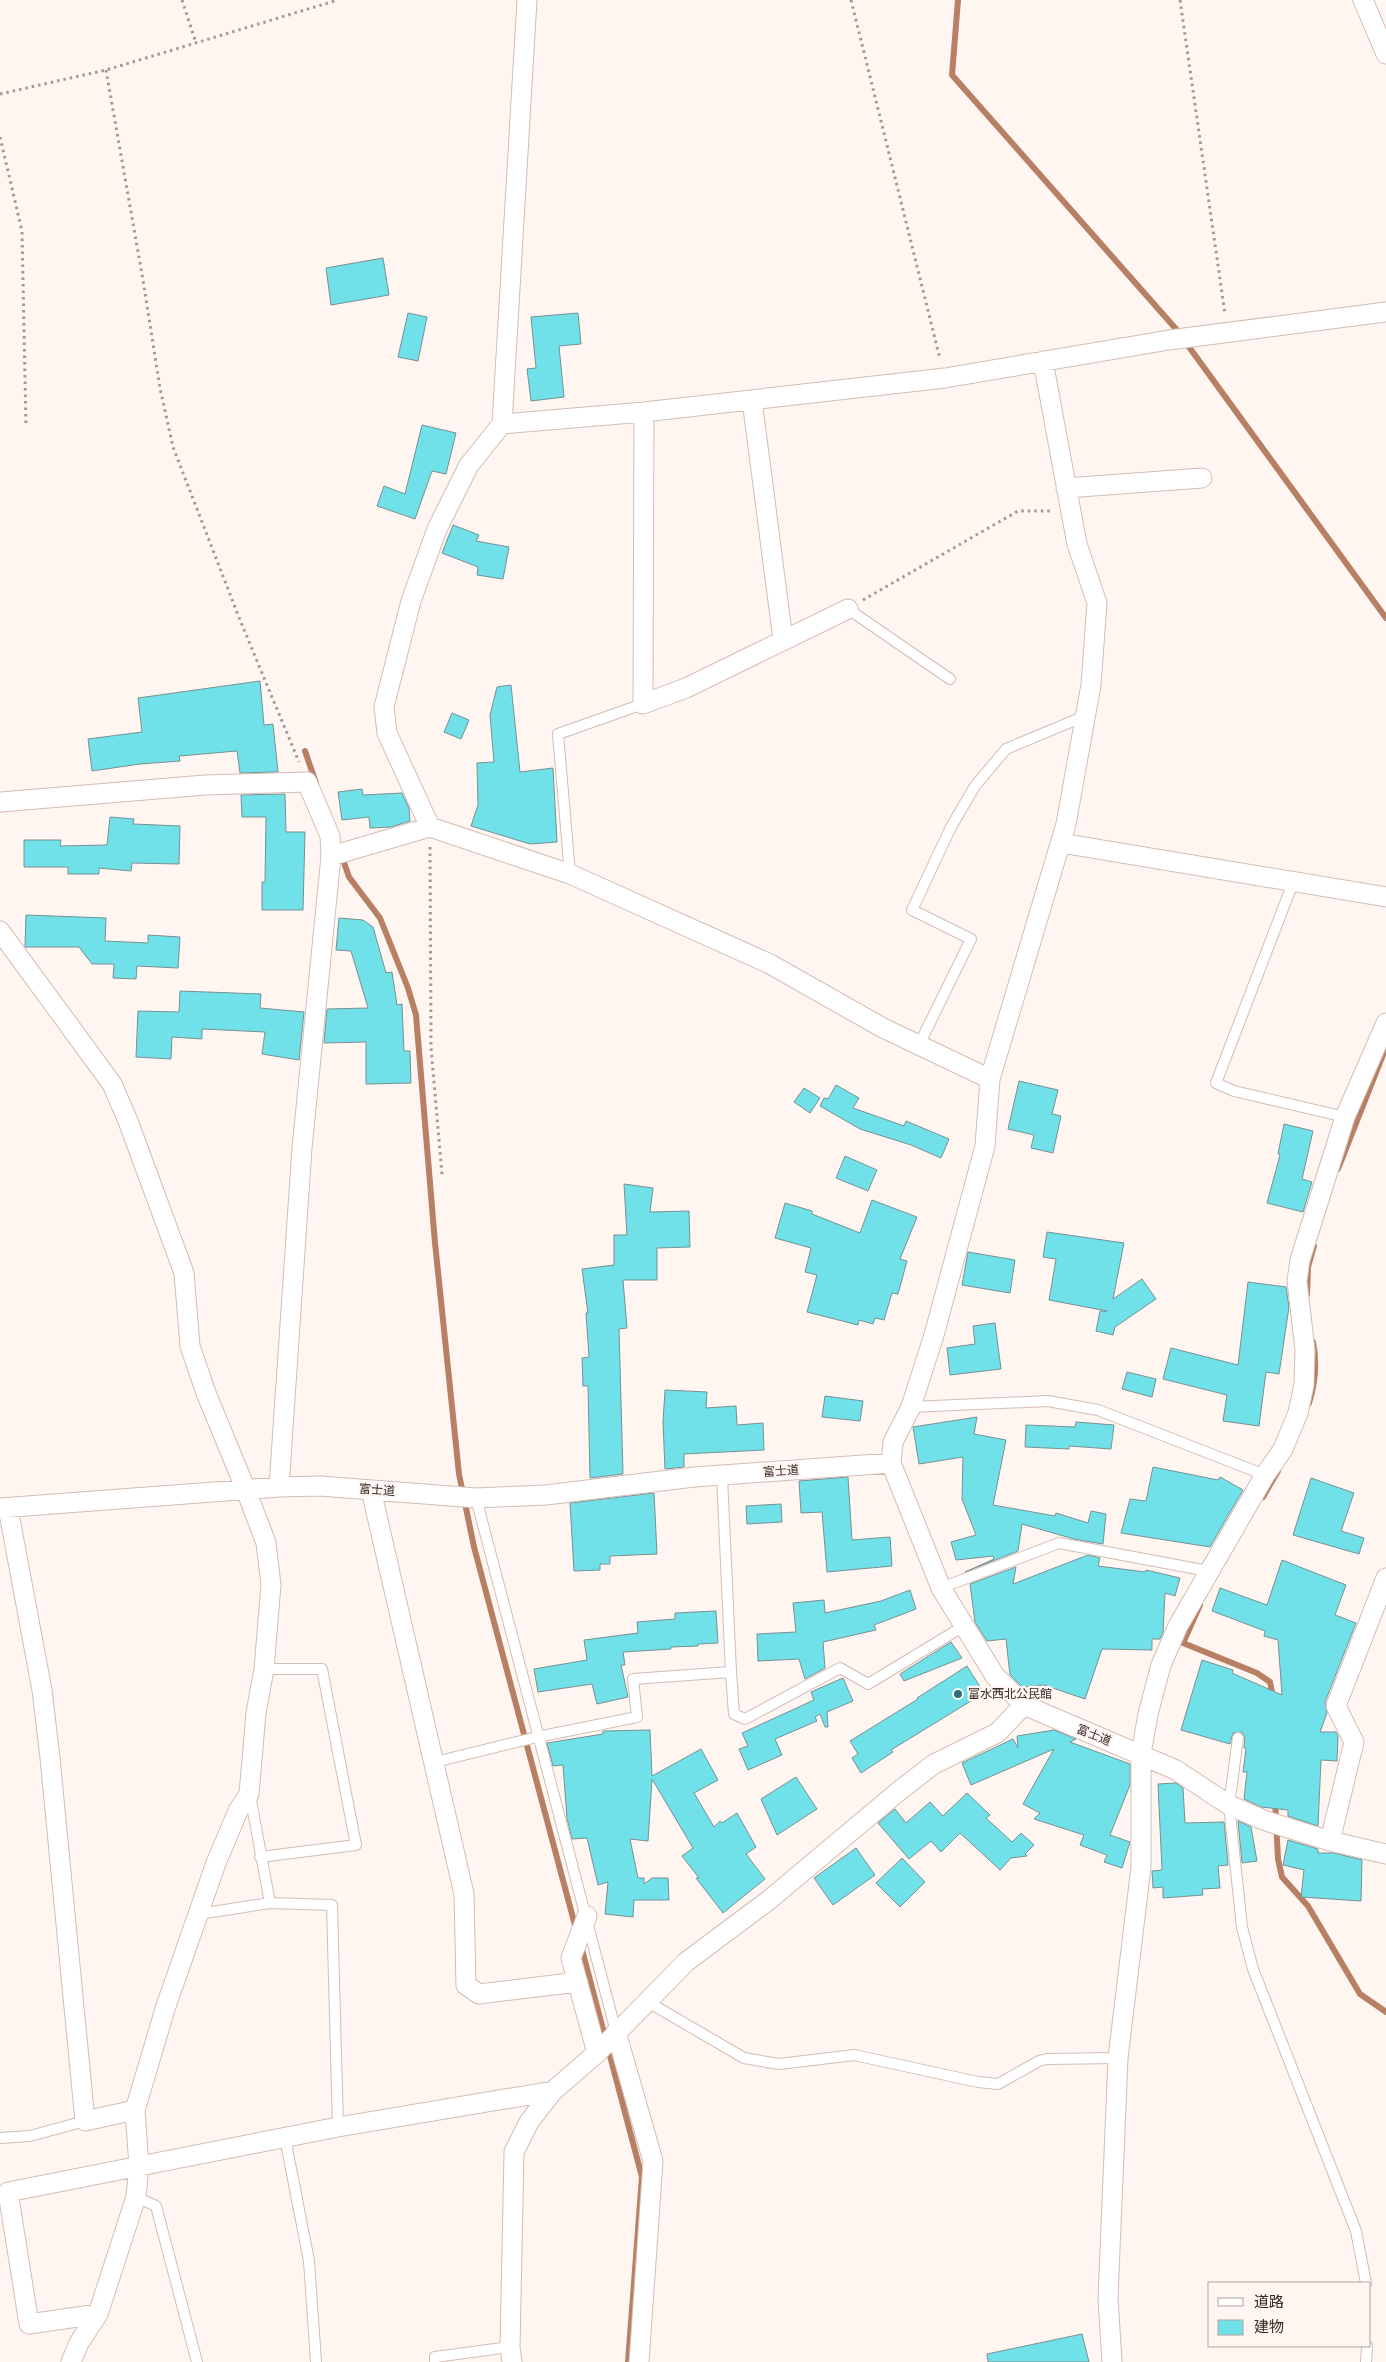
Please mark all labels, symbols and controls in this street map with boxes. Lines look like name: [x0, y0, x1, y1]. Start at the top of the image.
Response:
street label: 富士道: [763, 1463, 799, 1479]
street label: 富士道: [359, 1482, 395, 1498]
place label: 富水西北公民館: [968, 1687, 1052, 1701]
marker: 富水西北公民館: [952, 1688, 964, 1700]
street label: 富士道: [1075, 1722, 1113, 1748]
legend: [1208, 2282, 1371, 2347]
text: 道路: [1254, 2293, 1284, 2311]
text: 建物: [1254, 2318, 1284, 2336]

